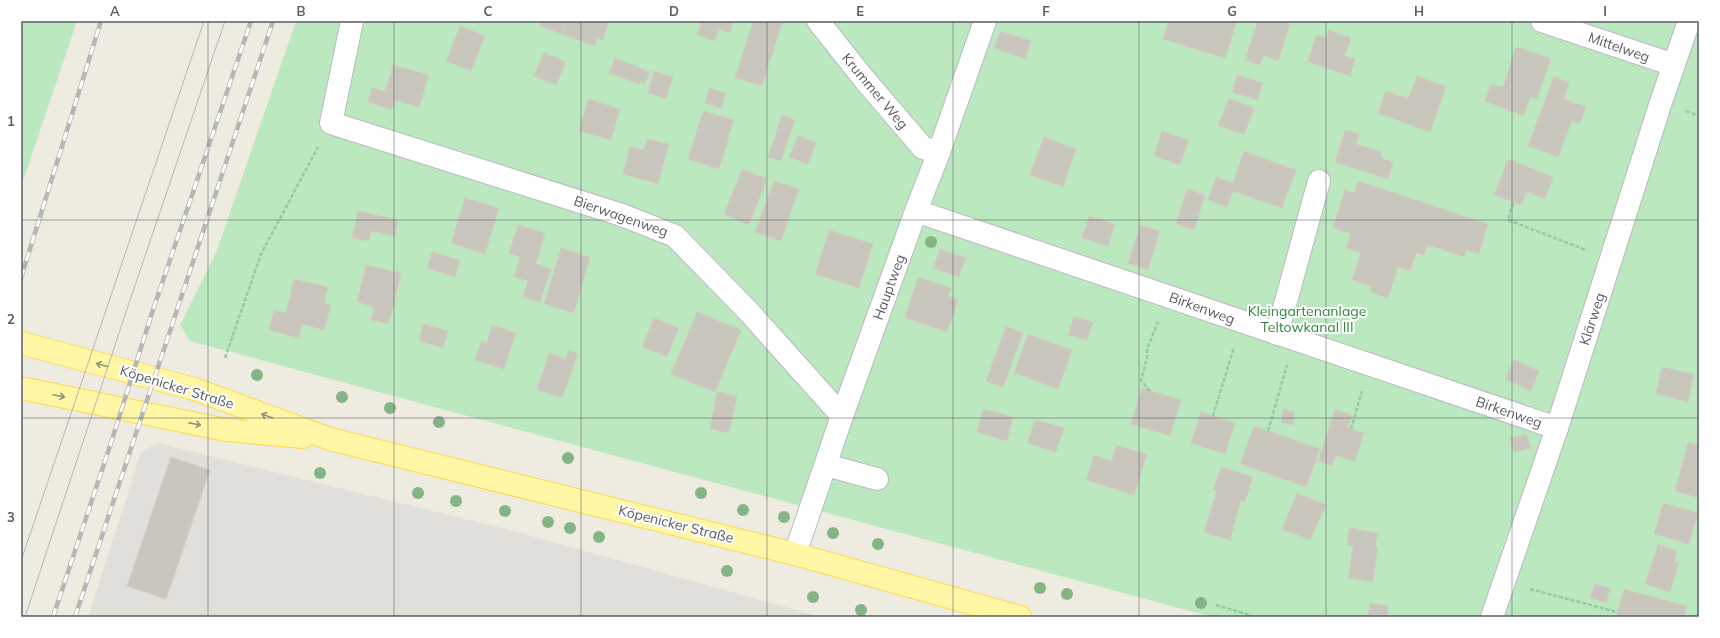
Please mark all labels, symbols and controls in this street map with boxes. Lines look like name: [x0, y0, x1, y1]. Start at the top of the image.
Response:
text: A: [110, 3, 120, 19]
text: B: [297, 3, 306, 19]
text: C: [484, 3, 493, 19]
text: D: [669, 3, 679, 19]
text: E: [856, 3, 864, 19]
text: F: [1042, 3, 1050, 19]
text: G: [1227, 3, 1237, 19]
text: H: [1414, 3, 1424, 19]
text: I: [1603, 3, 1607, 19]
street label: Mittelweg: [1586, 28, 1652, 66]
street label: Krummer Weg: [838, 49, 912, 133]
text: 1: [7, 113, 15, 129]
street label: Bierwagenweg: [571, 191, 671, 241]
street label: Hauptweg: [869, 252, 909, 322]
street label: Birkenweg: [1167, 288, 1237, 328]
street label: Klärweg: [1575, 290, 1609, 348]
park label: Kleingartenanlage Teltowkanal III: [1248, 302, 1366, 336]
text: 2: [7, 311, 15, 327]
one-way arrow: [96, 361, 109, 368]
street label: Köpenicker Straße: [118, 361, 236, 413]
street label: Birkenweg: [1474, 392, 1544, 432]
one-way arrow: [52, 393, 65, 401]
one-way arrow: [261, 411, 273, 419]
one-way arrow: [188, 420, 201, 428]
street label: Köpenicker Straße: [617, 501, 735, 547]
text: 3: [7, 509, 15, 525]

